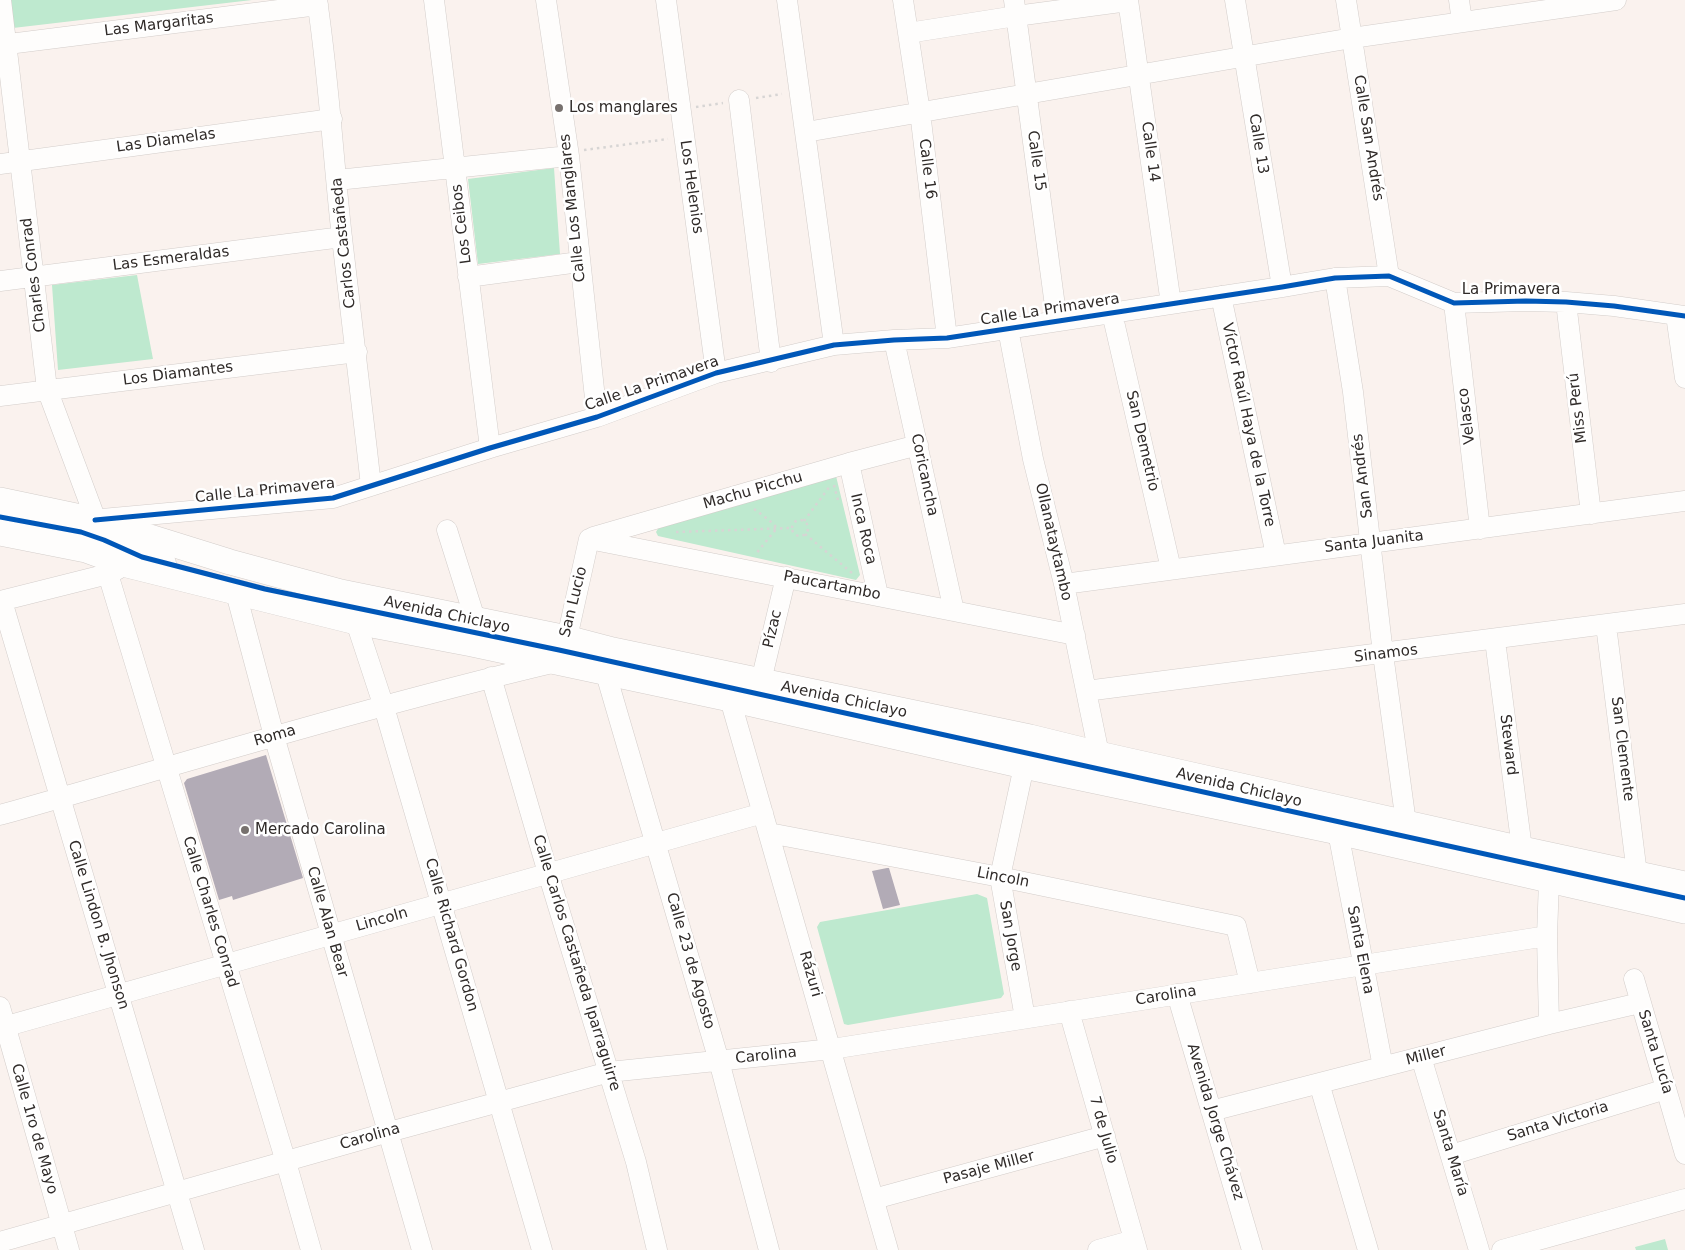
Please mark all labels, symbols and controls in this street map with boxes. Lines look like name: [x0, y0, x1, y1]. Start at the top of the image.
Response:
street label: Las Margaritas: [103, 9, 215, 41]
street label: Calle San Andrés: [1349, 74, 1387, 202]
place label: Los manglares: [569, 99, 678, 117]
marker: Los manglares: [553, 102, 565, 114]
street label: Calle 13: [1244, 112, 1272, 176]
street label: Calle 14: [1137, 121, 1163, 183]
street label: Las Diamelas: [115, 125, 217, 157]
street label: Calle 15: [1023, 130, 1049, 192]
street label: Calle Los Manglares: [556, 133, 590, 283]
street label: Calle 16: [914, 138, 940, 200]
street label: Los Helenios: [676, 139, 706, 235]
street label: Carlos Castañeda: [328, 177, 360, 309]
street label: Los Ceibos: [448, 183, 476, 265]
street label: Charles Conrad: [18, 217, 50, 333]
street label: Las Esmeraldas: [112, 243, 230, 275]
street label: La Primavera: [1462, 281, 1560, 299]
street label: Calle La Primavera: [979, 290, 1121, 330]
street label: Víctor Raúl Haya de la Torre: [1218, 321, 1278, 529]
street label: Calle La Primavera: [583, 353, 721, 415]
street label: Los Diamantes: [122, 358, 234, 390]
street label: Miss Perú: [1565, 372, 1591, 444]
street label: Velasco: [1455, 387, 1479, 445]
street label: San Demetrio: [1122, 389, 1162, 493]
street label: Coricancha: [906, 432, 942, 518]
street label: San Andrés: [1349, 433, 1377, 519]
street label: Machu Picchu: [701, 468, 805, 514]
street label: Calle La Primavera: [194, 475, 336, 507]
street label: Ollanataytambo: [1031, 481, 1075, 603]
street label: Inca Roca: [846, 492, 880, 566]
street label: Santa Juanita: [1323, 527, 1425, 557]
street label: San Lucio: [557, 565, 591, 639]
street label: Paucartambo: [782, 568, 882, 604]
street label: Avenida Chiclayo: [382, 593, 512, 637]
street label: Pízac: [760, 608, 786, 650]
street label: Sinamos: [1353, 641, 1419, 667]
street label: Avenida Chiclayo: [779, 678, 909, 722]
street label: San Clemente: [1607, 696, 1637, 802]
street label: Steward: [1495, 713, 1521, 777]
street label: Roma: [252, 721, 298, 751]
street label: Avenida Chiclayo: [1174, 765, 1304, 811]
place label: Mercado Carolina: [255, 821, 386, 839]
marker: Mercado Carolina: [239, 824, 251, 836]
street label: Calle Carlos Castañeda Iparraguirre: [528, 833, 624, 1093]
street label: Calle Charles Conrad: [178, 834, 242, 990]
street label: Calle Lindon B. Jhonson: [64, 838, 132, 1012]
street label: Calle Richard Gordon: [420, 856, 482, 1014]
street label: Calle Alan Bear: [303, 864, 351, 980]
street label: Lincoln: [975, 864, 1031, 892]
street label: Calle 23 de Agosto: [662, 891, 718, 1031]
street label: San Jorge: [995, 899, 1025, 973]
street label: Lincoln: [354, 904, 410, 936]
street label: Santa Elena: [1343, 904, 1377, 996]
street label: Rázuri: [795, 949, 825, 999]
street label: Carolina: [1134, 982, 1198, 1010]
street label: Santa Lucía: [1634, 1008, 1676, 1096]
street label: Avenida Jorge Chávez: [1183, 1042, 1247, 1202]
street label: Miller: [1404, 1042, 1448, 1070]
street label: Carolina: [734, 1044, 798, 1068]
street label: Calle 1ro de Mayo: [7, 1062, 61, 1196]
street label: 7 de Julio: [1085, 1094, 1121, 1166]
street label: Santa Victoria: [1505, 1098, 1611, 1146]
street label: Santa María: [1428, 1107, 1472, 1199]
street label: Carolina: [338, 1120, 402, 1154]
street label: Pasaje Miller: [941, 1147, 1037, 1189]

